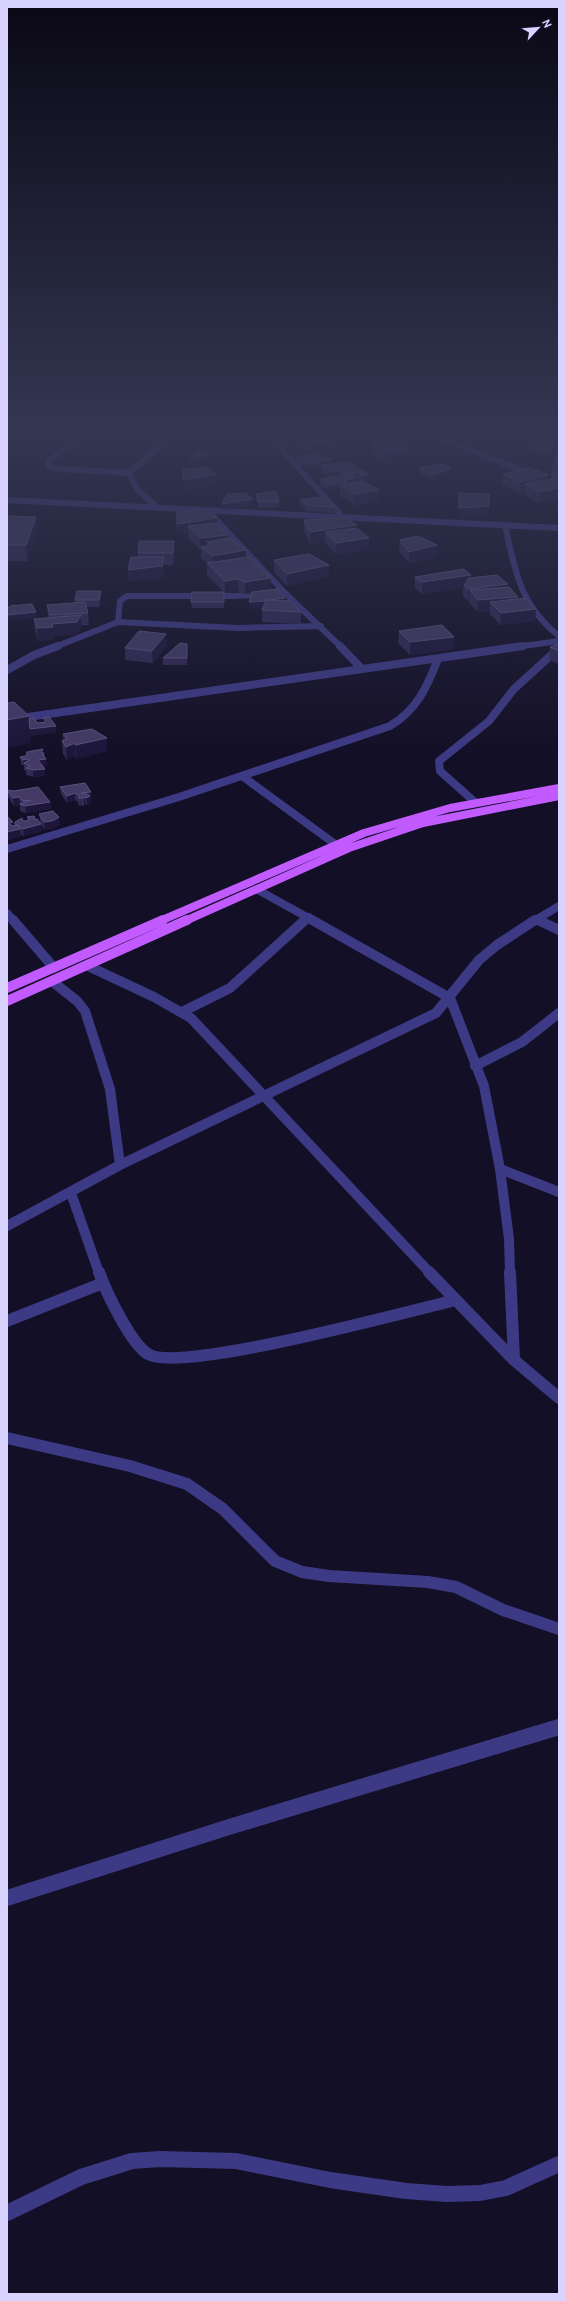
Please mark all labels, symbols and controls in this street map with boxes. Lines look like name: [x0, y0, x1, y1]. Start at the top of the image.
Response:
north arrow: [518, 8, 558, 48]
text: N: [538, 17, 554, 31]

